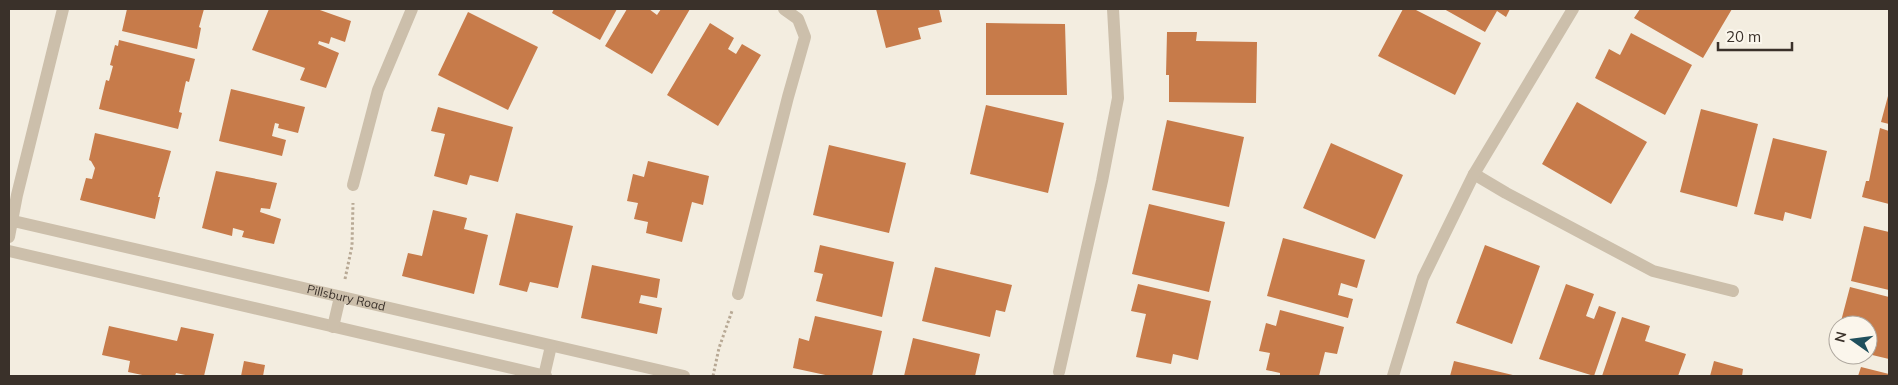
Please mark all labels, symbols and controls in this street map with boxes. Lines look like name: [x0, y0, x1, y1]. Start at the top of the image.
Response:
scale bar: [1718, 20, 1792, 52]
text: 20 m: [1726, 27, 1761, 46]
street label: Pillsbury Road: [305, 281, 387, 314]
north arrow: [1828, 315, 1878, 365]
text: N: [1830, 330, 1850, 344]

